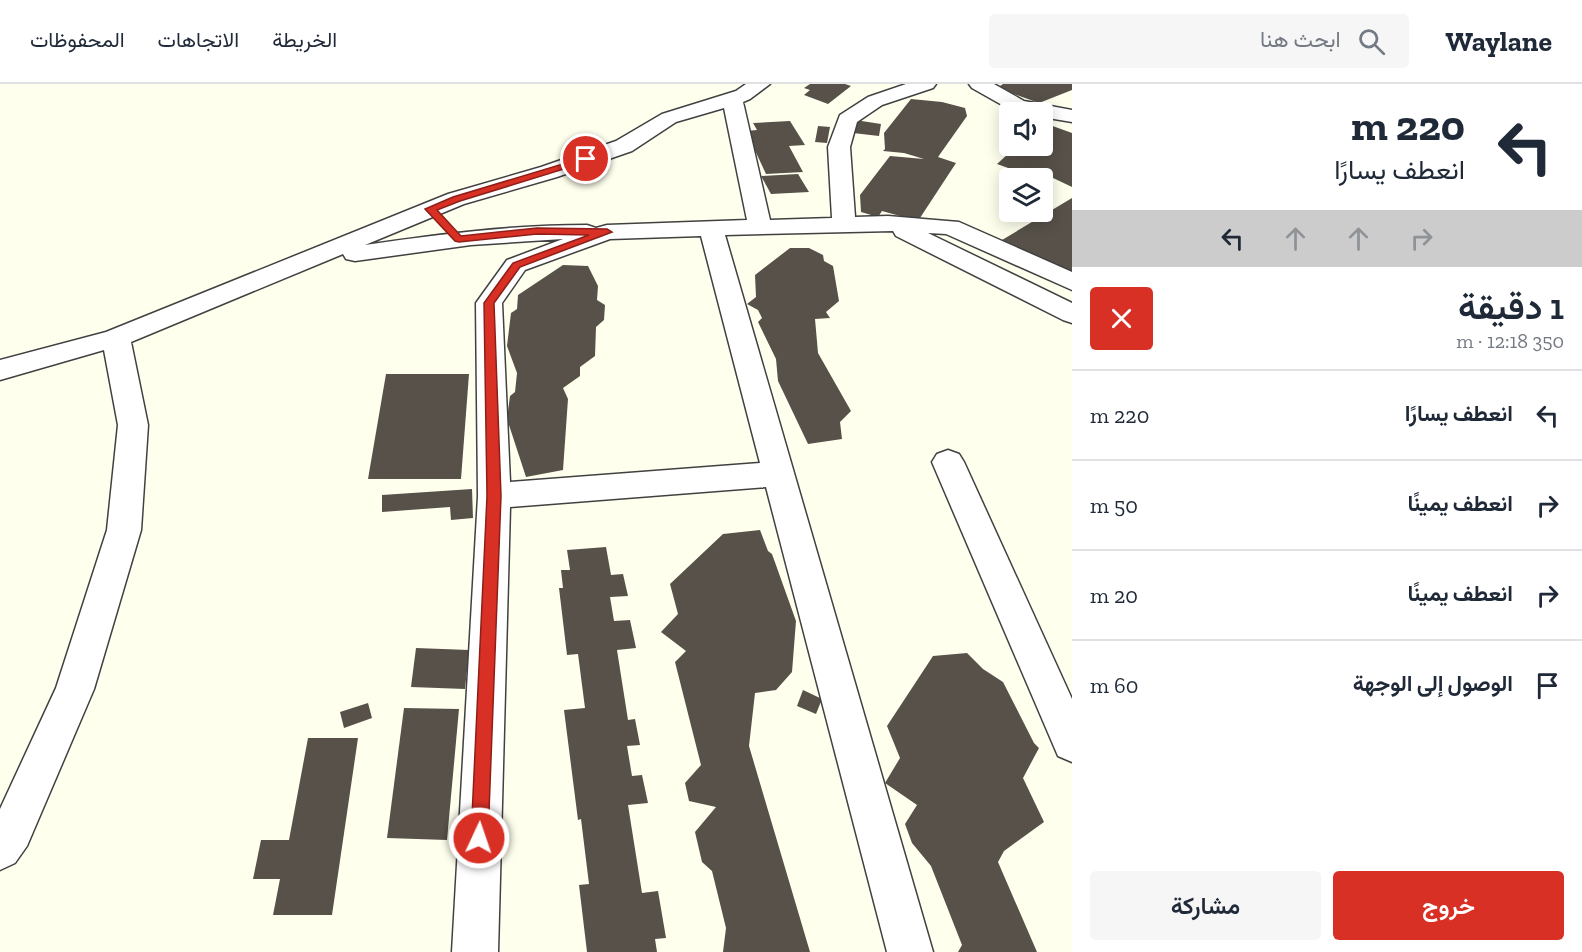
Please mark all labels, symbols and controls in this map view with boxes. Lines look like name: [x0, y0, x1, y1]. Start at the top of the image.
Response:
search box: [989, 14, 1409, 68]
icon: search: [1355, 25, 1388, 58]
text: Waylane: [1445, 25, 1552, 58]
text: ابحث هنا: [1260, 26, 1340, 53]
text: المحفوظات: [30, 27, 125, 52]
text: الاتجاهات: [158, 27, 239, 52]
text: الخريطة: [272, 27, 337, 52]
text: 220 m: [1351, 100, 1465, 151]
map controls: [999, 102, 1053, 222]
button: sound: [999, 102, 1053, 156]
icon: left: [1486, 108, 1564, 186]
pin: [560, 133, 611, 184]
icon: arrive: [569, 142, 602, 175]
text: انعطف يسارًا: [1334, 154, 1465, 186]
button: layers: [999, 168, 1053, 222]
icon: left: [1216, 222, 1249, 255]
icon: ahead: [1279, 222, 1312, 255]
icon: ahead: [1342, 222, 1375, 255]
icon: right: [1405, 222, 1438, 255]
text: 1 دقيقة: [1458, 285, 1564, 328]
button: close: [1090, 287, 1153, 350]
text: 350 m · 12:18: [1456, 329, 1564, 353]
icon: left: [1531, 399, 1564, 432]
text: انعطف يسارًا: [1405, 400, 1513, 427]
text: 220 m: [1090, 402, 1149, 429]
icon: right: [1531, 489, 1564, 522]
text: انعطف يمينًا: [1407, 490, 1513, 517]
text: 50 m: [1090, 492, 1138, 519]
icon: right: [1531, 579, 1564, 612]
text: انعطف يمينًا: [1407, 580, 1513, 607]
text: 20 m: [1090, 582, 1138, 609]
icon: arrive: [1531, 669, 1564, 702]
text: الوصول إلى الوجهة: [1353, 670, 1513, 697]
text: 60 m: [1090, 672, 1138, 699]
position arrow: [447, 806, 511, 870]
button: مشاركة: [1090, 871, 1321, 940]
button: خروج: [1333, 871, 1564, 940]

